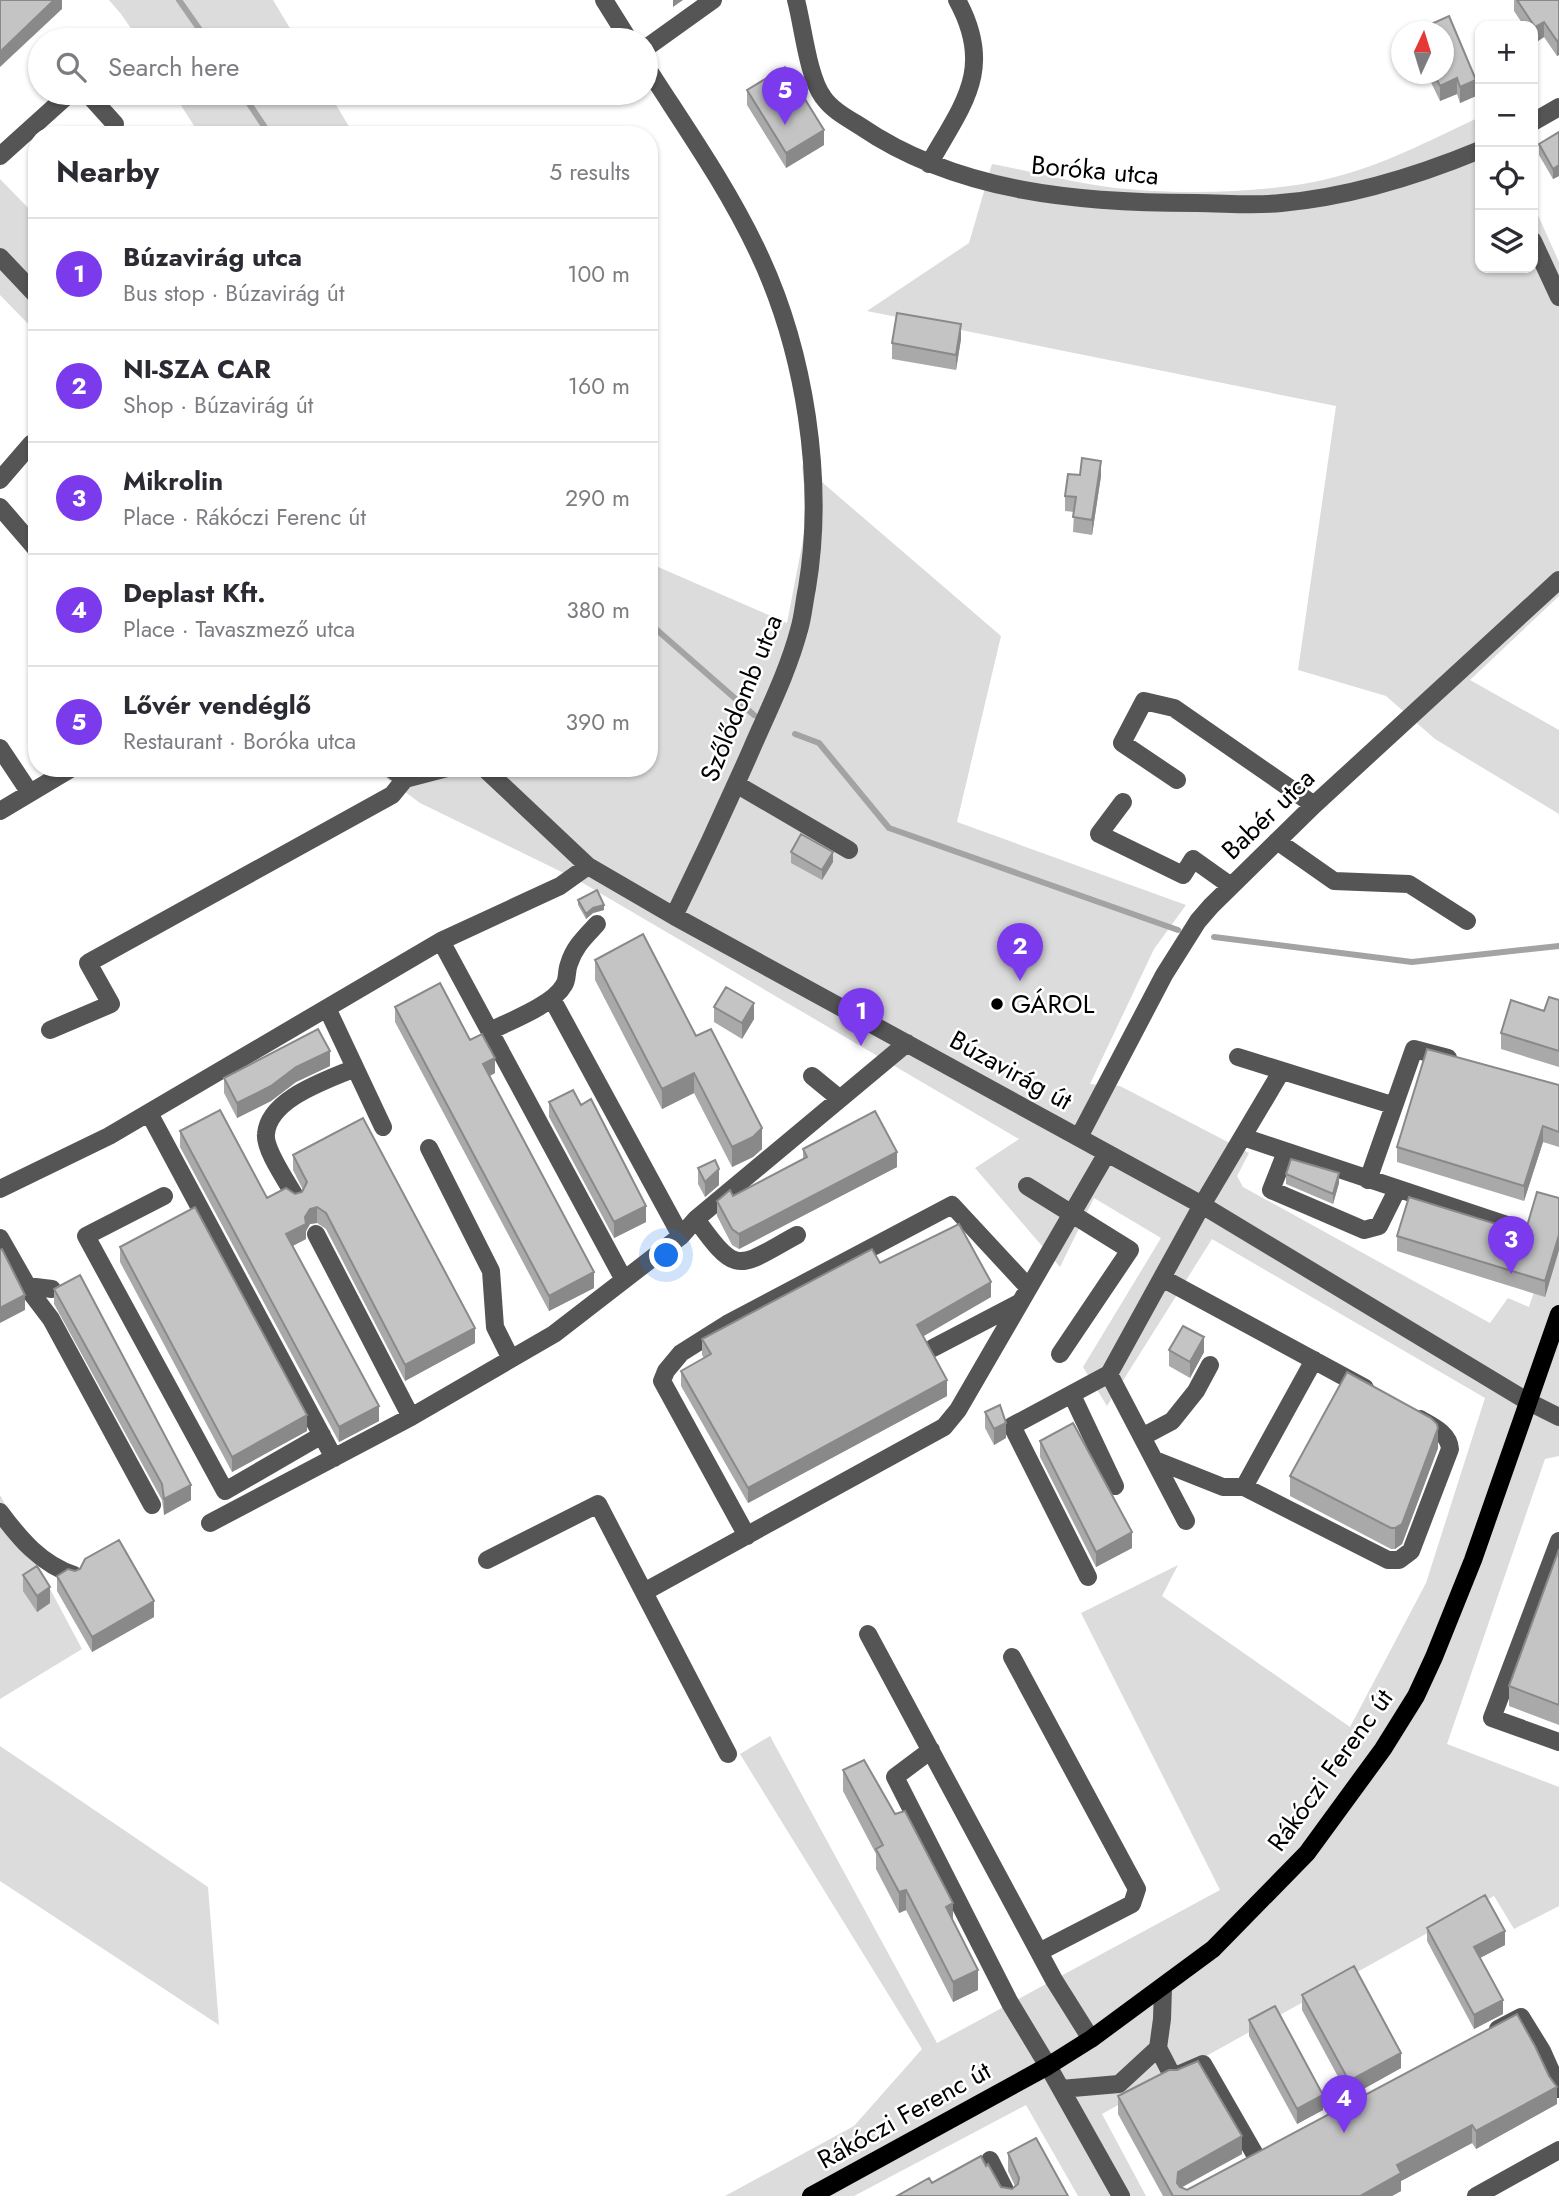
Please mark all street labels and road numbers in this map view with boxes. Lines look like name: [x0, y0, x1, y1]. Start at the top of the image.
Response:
street label: Boróka utca: [1030, 145, 1160, 195]
street label: Szőlődomb utca: [690, 609, 792, 787]
street label: Babér utca: [1213, 760, 1323, 868]
street label: Búzavirág út: [943, 1021, 1080, 1120]
street label: Rákóczi Ferenc út: [1258, 1680, 1402, 1859]
street label: Rákóczi Ferenc út: [811, 2051, 998, 2178]

